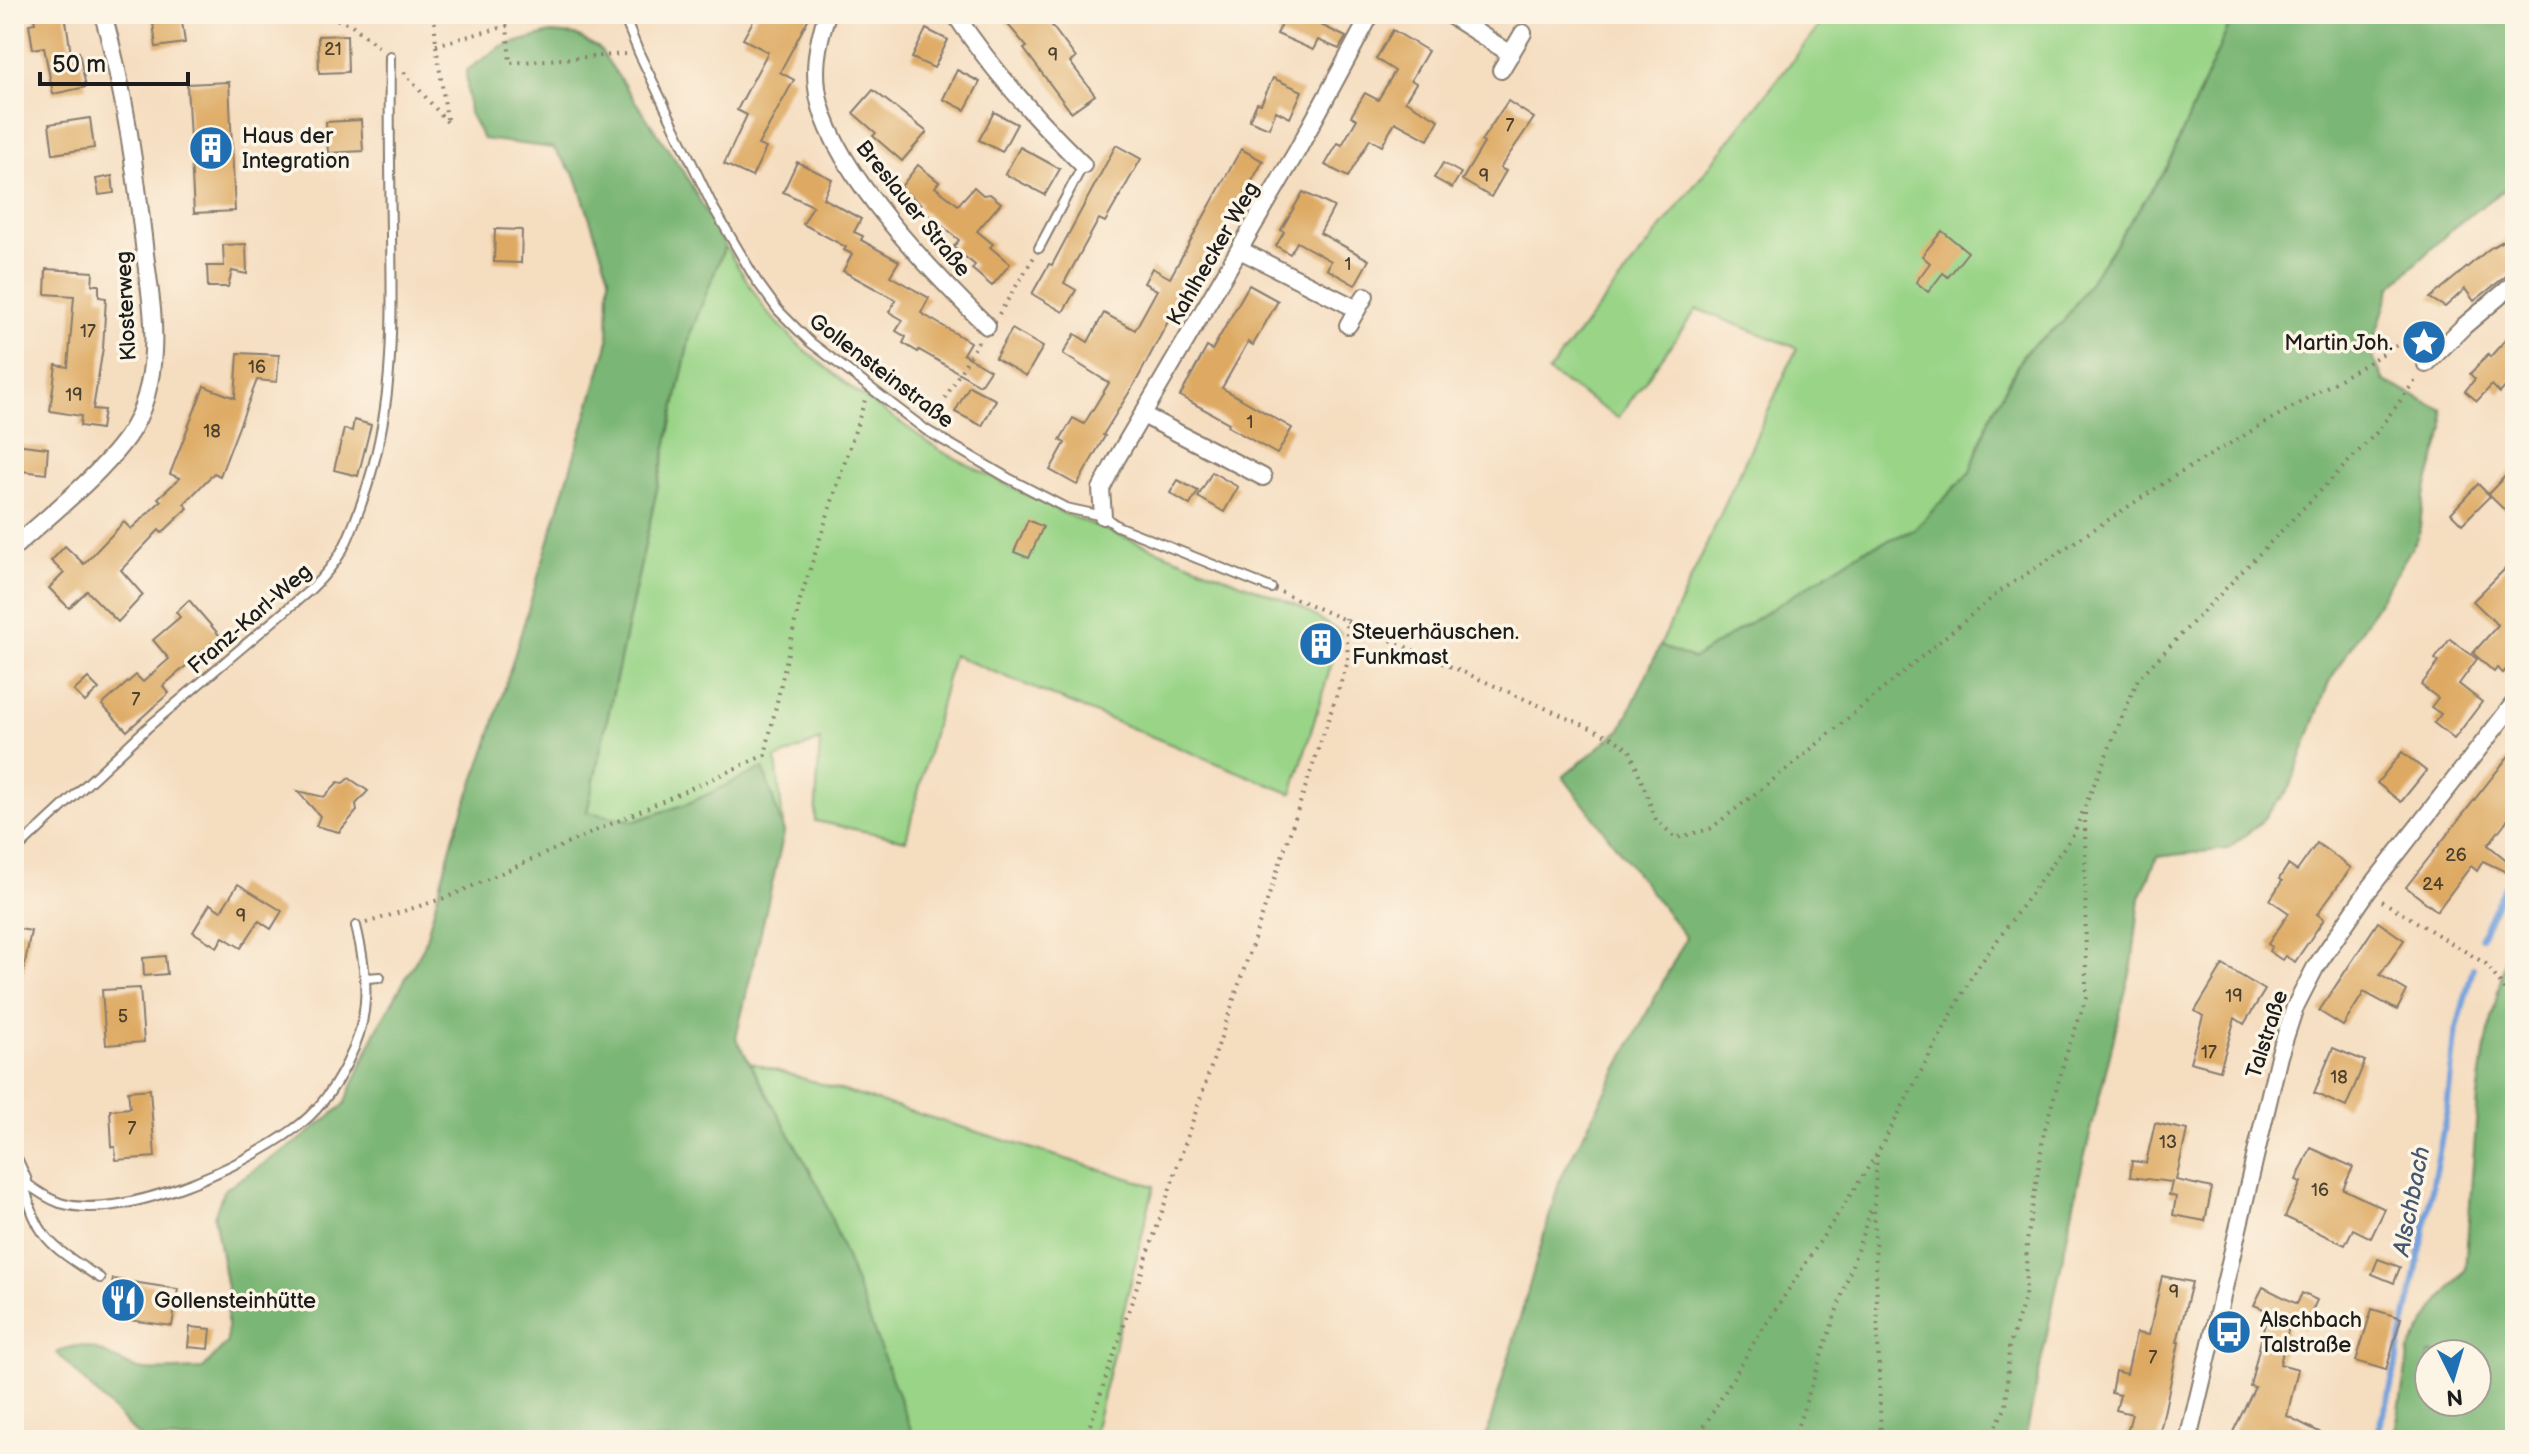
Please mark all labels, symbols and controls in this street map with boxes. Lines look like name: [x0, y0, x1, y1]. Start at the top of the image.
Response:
scale bar: [40, 36, 188, 86]
house number: 21: [324, 39, 342, 60]
house number: 9: [1048, 45, 1058, 66]
text: 50 m: [52, 50, 106, 79]
house number: 7: [1506, 115, 1515, 136]
place label: Haus der Integration: [242, 123, 350, 175]
building icon: Haus der Integration: [187, 124, 235, 172]
street label: Breslauer Straße: [850, 135, 976, 283]
house number: 9: [1479, 166, 1489, 187]
street label: Kahlhecker Weg: [1161, 177, 1265, 330]
street label: Klosterweg: [110, 250, 143, 361]
house number: 1: [1345, 254, 1351, 275]
street label: Gollensteinstraße: [803, 308, 959, 435]
place icon: Martin Joh.: [2400, 318, 2448, 366]
house number: 17: [80, 321, 96, 342]
place label: Martin Joh.: [2284, 330, 2393, 357]
house number: 16: [248, 357, 266, 378]
house number: 19: [65, 385, 83, 406]
house number: 1: [1247, 412, 1253, 433]
house number: 18: [203, 421, 221, 442]
street label: Franz-Karl-Weg: [183, 558, 317, 680]
place label: Steuerhäuschen. Funkmast: [1352, 619, 1519, 671]
building icon: Steuerhäuschen. Funkmast: [1297, 620, 1345, 668]
house number: 7: [132, 689, 141, 710]
house number: 26: [2445, 845, 2467, 866]
house number: 24: [2422, 874, 2444, 895]
house number: 9: [236, 906, 246, 927]
house number: 19: [2225, 986, 2243, 1007]
street label: Talstraße: [2240, 987, 2294, 1082]
house number: 5: [118, 1006, 128, 1027]
house number: 17: [2201, 1042, 2217, 1063]
house number: 18: [2330, 1067, 2348, 1088]
house number: 7: [128, 1118, 137, 1139]
house number: 13: [2159, 1132, 2177, 1153]
water label: Alschbach: [2386, 1144, 2436, 1259]
house number: 16: [2311, 1180, 2329, 1201]
restaurant icon: Gollensteinhütte: [99, 1276, 147, 1324]
house number: 9: [2169, 1282, 2179, 1303]
place label: Gollensteinhütte: [154, 1288, 316, 1315]
place label: Alschbach Talstraße: [2260, 1307, 2362, 1359]
bus stop icon: Alschbach Talstraße: [2205, 1308, 2253, 1356]
north arrow: [2413, 1338, 2493, 1418]
house number: 7: [2149, 1347, 2158, 1368]
text: N: [2445, 1382, 2464, 1411]

